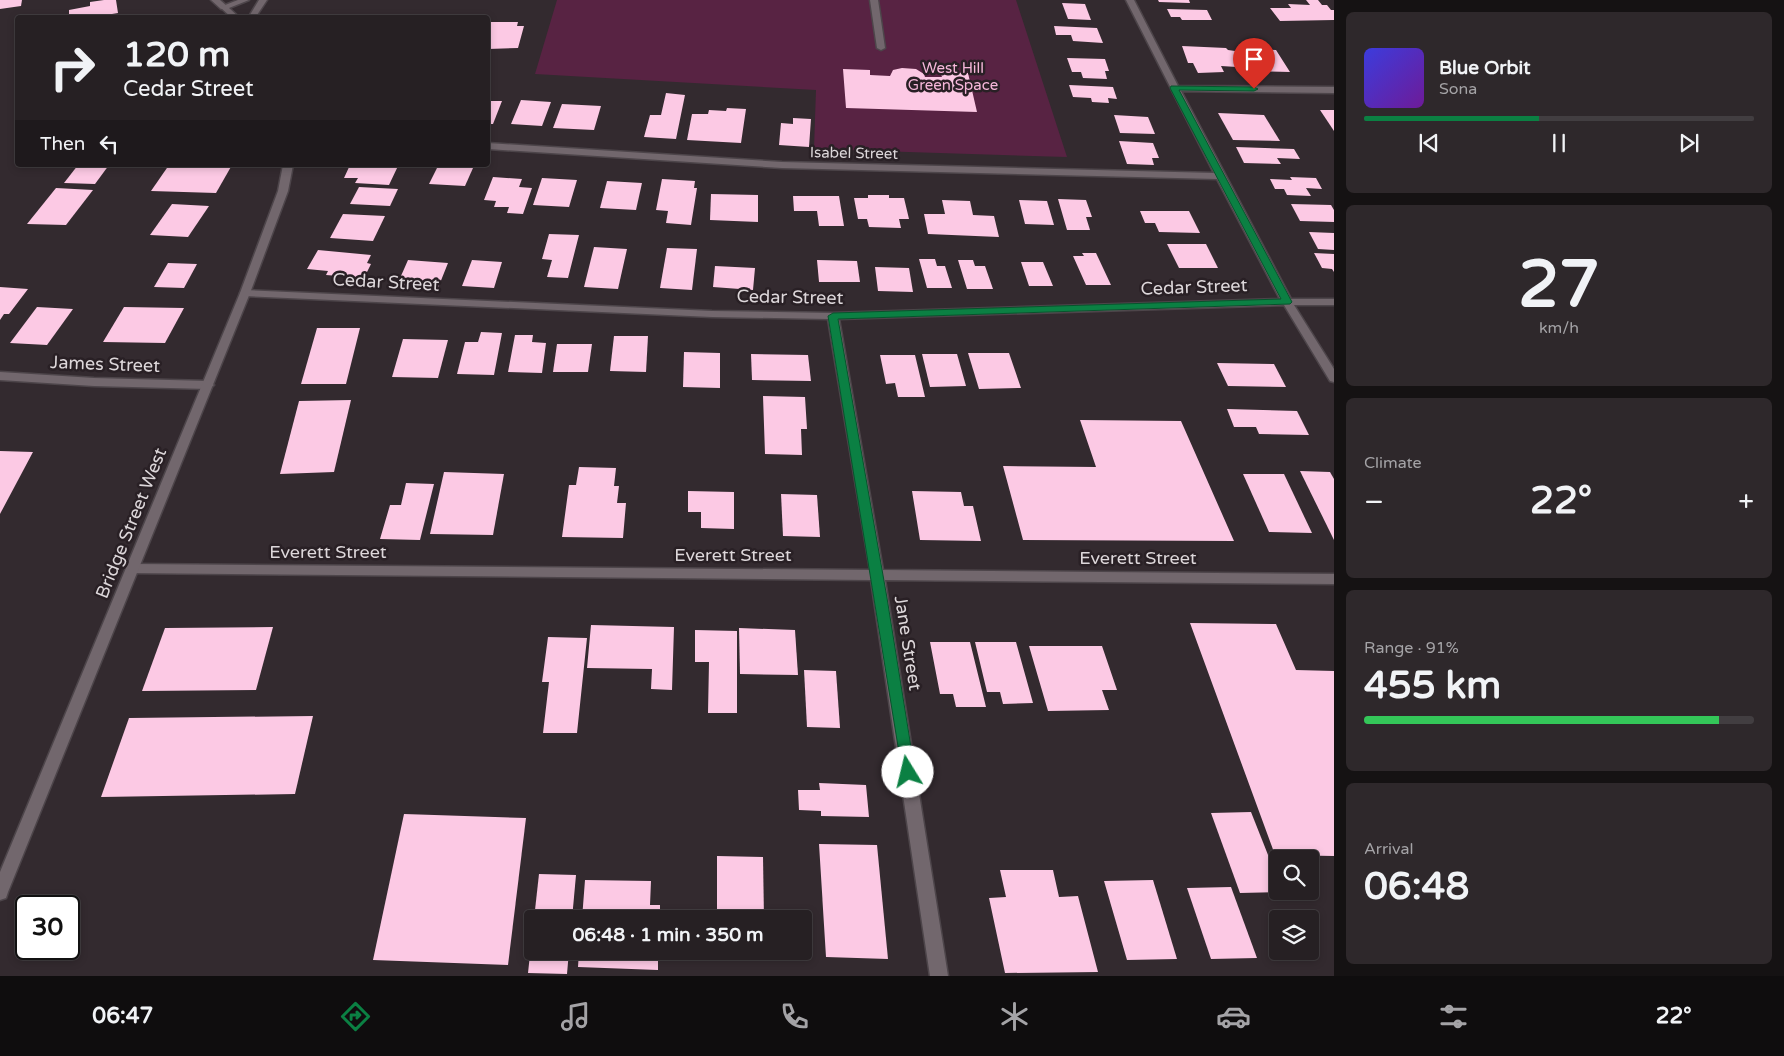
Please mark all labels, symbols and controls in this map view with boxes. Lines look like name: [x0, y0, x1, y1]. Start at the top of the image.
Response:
text: 120 m: [123, 34, 230, 76]
icon: right: [40, 35, 105, 100]
pin: [1233, 38, 1275, 89]
icon: arrive: [1240, 45, 1268, 73]
text: Blue Orbit: [1439, 57, 1531, 79]
park label: West Hill Green Space: [908, 59, 998, 94]
text: Cedar Street: [123, 76, 254, 102]
text: Sona: [1439, 79, 1477, 99]
icon: previous: [1415, 129, 1443, 157]
icon: pause: [1545, 129, 1573, 157]
icon: next: [1675, 129, 1703, 157]
icon: left: [95, 130, 123, 158]
text: Then: [40, 133, 85, 155]
street label: Isabel Street: [810, 143, 899, 163]
text: 27: [1518, 246, 1600, 325]
street label: Cedar Street: [332, 268, 440, 296]
street label: Cedar Street: [1140, 274, 1248, 300]
street label: Cedar Street: [736, 285, 844, 309]
text: km/h: [1539, 318, 1579, 338]
street label: James Street: [50, 351, 160, 377]
street label: Bridge Street West: [91, 444, 171, 602]
text: Climate: [1364, 453, 1422, 473]
text: 22°: [1530, 478, 1592, 524]
text: −: [1364, 485, 1384, 519]
text: +: [1738, 485, 1754, 519]
street label: Everett Street: [269, 541, 387, 563]
street label: Everett Street: [674, 544, 792, 566]
street label: Everett Street: [1079, 547, 1197, 569]
street label: Jane Street: [890, 594, 926, 692]
text: Range · 91%: [1364, 638, 1459, 658]
text: 455 km: [1364, 663, 1501, 709]
position arrow: [881, 745, 933, 797]
text: Arrival: [1364, 839, 1413, 859]
map controls: [1269, 850, 1319, 960]
button: search: [1269, 850, 1319, 900]
text: 06:48: [1364, 864, 1469, 910]
speed limit sign: 30: [15, 895, 80, 960]
button: layers: [1269, 910, 1319, 960]
text: 06:48 · 1 min · 350 m: [572, 924, 764, 946]
icon: directions: [338, 999, 373, 1034]
icon: music: [558, 999, 593, 1034]
icon: phone: [777, 999, 812, 1034]
icon: climate: [997, 999, 1032, 1034]
icon: car: [1216, 999, 1251, 1034]
icon: filters: [1436, 999, 1471, 1034]
text: 06:47: [92, 1003, 153, 1029]
text: 22°: [1656, 1003, 1692, 1029]

